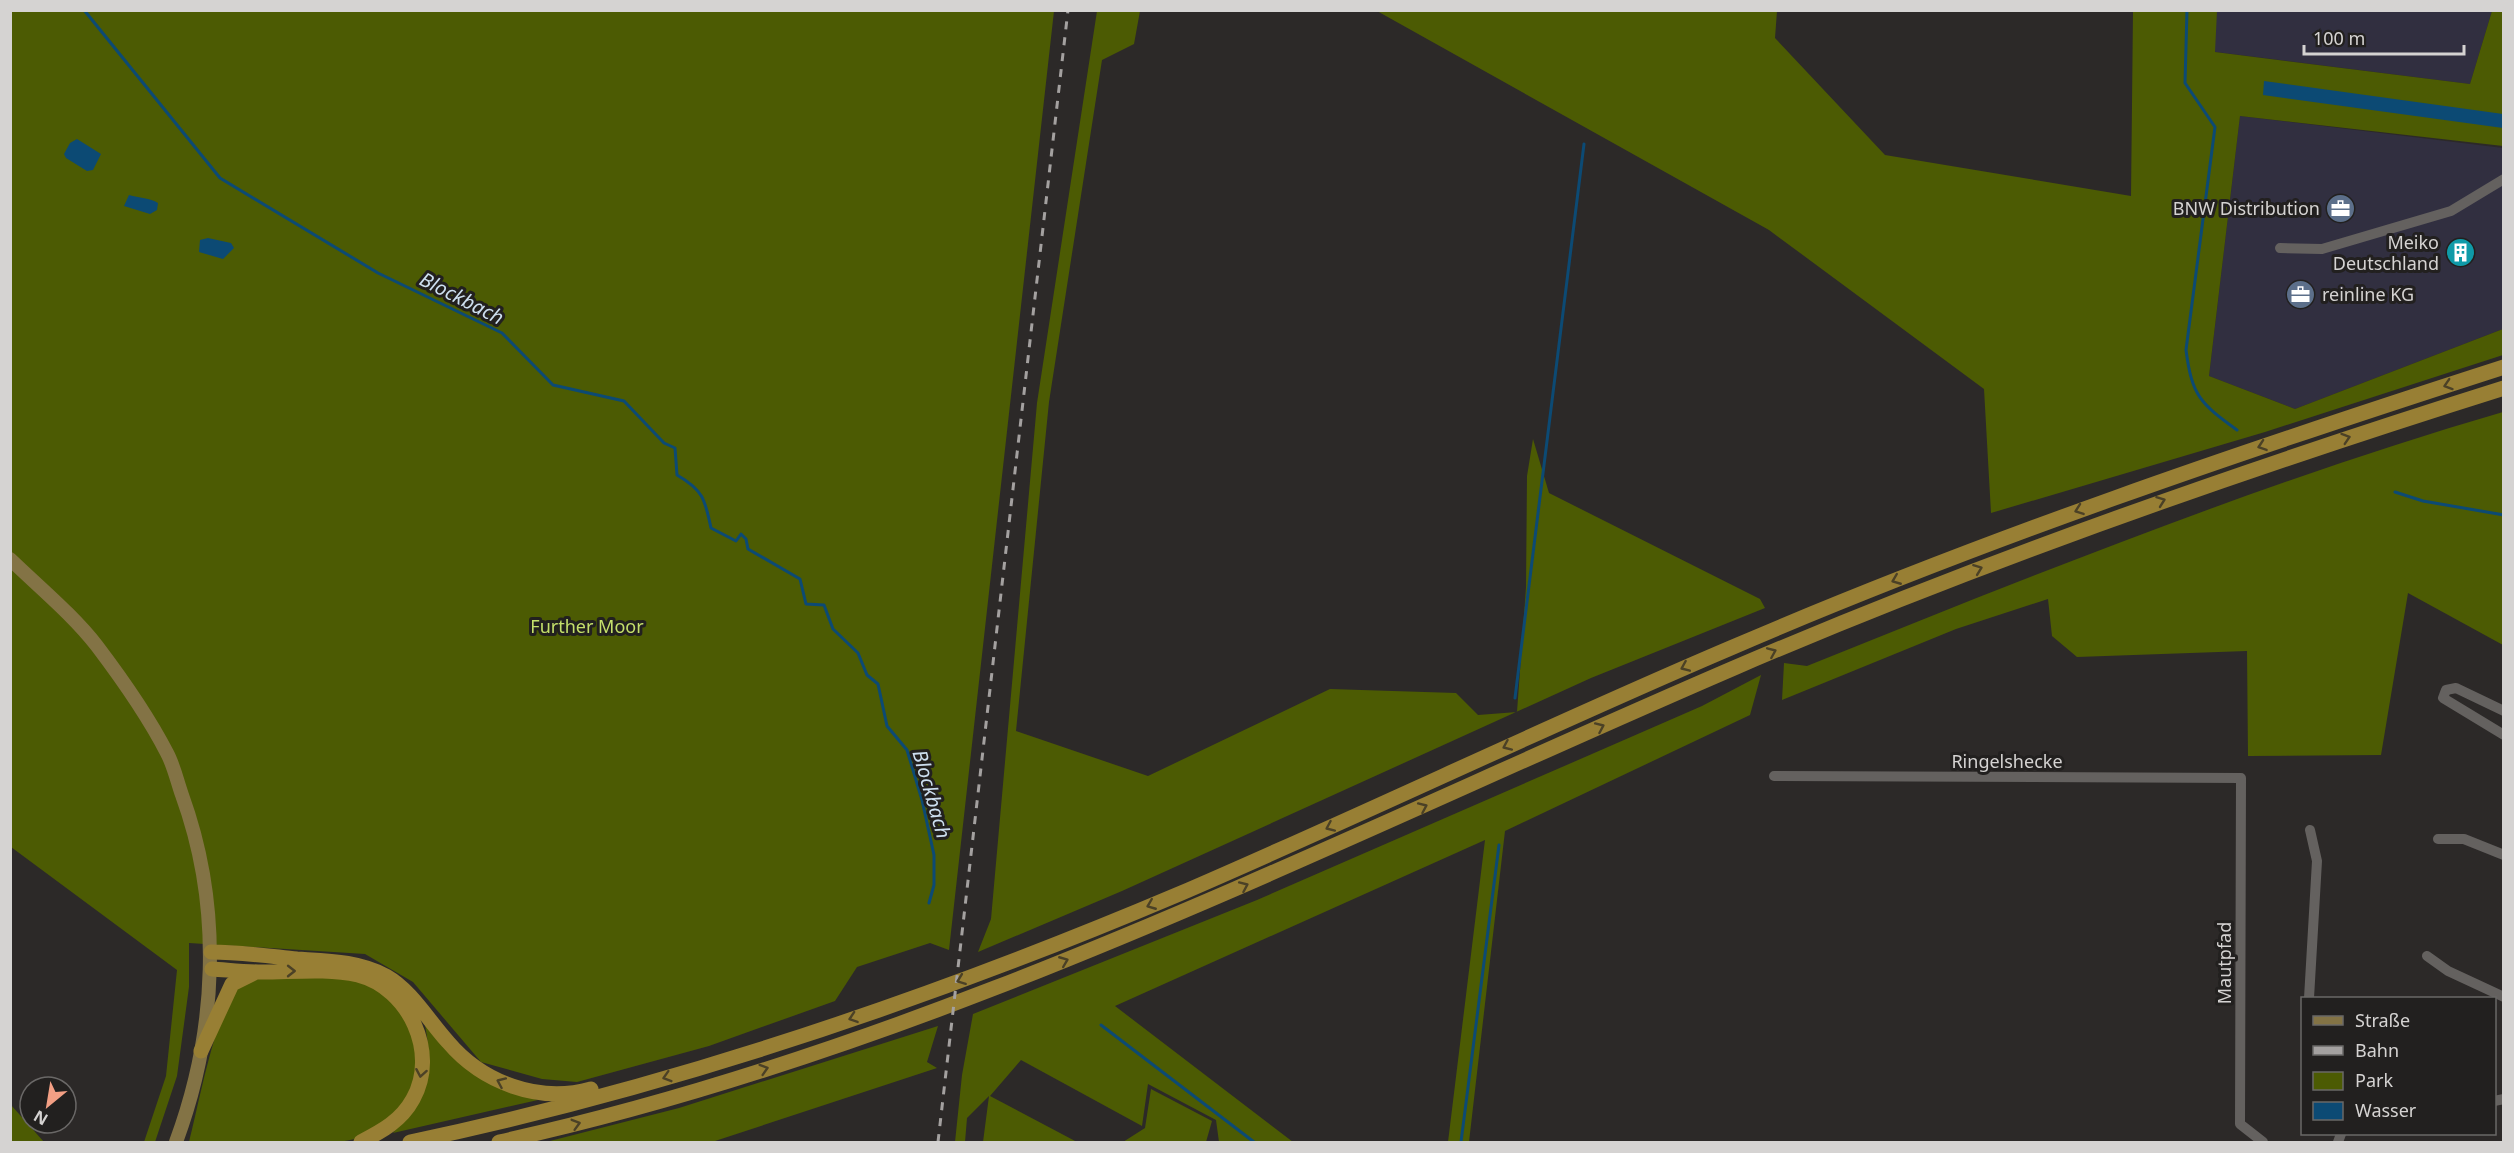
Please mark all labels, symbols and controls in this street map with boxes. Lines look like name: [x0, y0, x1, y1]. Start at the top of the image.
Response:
scale bar: [2304, 18, 2464, 56]
text: 100 m: [2313, 26, 2365, 50]
office icon: BNW Distribution: [2325, 192, 2357, 224]
place label: BNW Distribution: [2173, 196, 2320, 220]
place label: Meiko Deutschland: [2333, 230, 2439, 275]
building icon: Meiko Deutschland: [2444, 236, 2476, 268]
water label: Blockbach: [415, 265, 509, 331]
office icon: reinline KG: [2285, 278, 2317, 310]
place label: reinline KG: [2322, 282, 2414, 306]
one-way arrow: [2443, 378, 2454, 390]
one-way arrow: [2340, 433, 2351, 445]
one-way arrow: [2258, 438, 2268, 451]
one-way arrow: [2155, 496, 2166, 509]
one-way arrow: [2074, 503, 2084, 516]
one-way arrow: [1973, 564, 1983, 577]
one-way arrow: [1892, 573, 1903, 585]
park label: Further Moor: [530, 614, 644, 638]
one-way arrow: [1765, 647, 1776, 659]
one-way arrow: [1681, 660, 1692, 672]
one-way arrow: [1594, 722, 1605, 734]
one-way arrow: [1503, 739, 1514, 751]
water label: Blockbach: [906, 747, 958, 841]
street label: Ringelshecke: [1951, 749, 2063, 773]
one-way arrow: [1416, 803, 1427, 815]
one-way arrow: [1325, 820, 1336, 832]
one-way arrow: [1238, 882, 1249, 894]
one-way arrow: [1146, 898, 1157, 910]
street label: Mautpfad: [2212, 922, 2236, 1004]
one-way arrow: [1058, 956, 1069, 968]
one-way arrow: [286, 965, 295, 978]
one-way arrow: [956, 972, 967, 985]
legend: [2301, 997, 2496, 1135]
text: Straße: [2355, 1008, 2410, 1032]
one-way arrow: [848, 1011, 859, 1023]
text: Bahn: [2355, 1038, 2399, 1062]
one-way arrow: [758, 1064, 769, 1076]
text: Park: [2355, 1068, 2393, 1092]
one-way arrow: [416, 1069, 428, 1078]
one-way arrow: [662, 1070, 673, 1082]
north arrow: [18, 1075, 78, 1135]
one-way arrow: [496, 1077, 507, 1089]
text: Wasser: [2355, 1098, 2417, 1122]
text: N: [29, 1105, 52, 1131]
one-way arrow: [571, 1118, 581, 1131]

